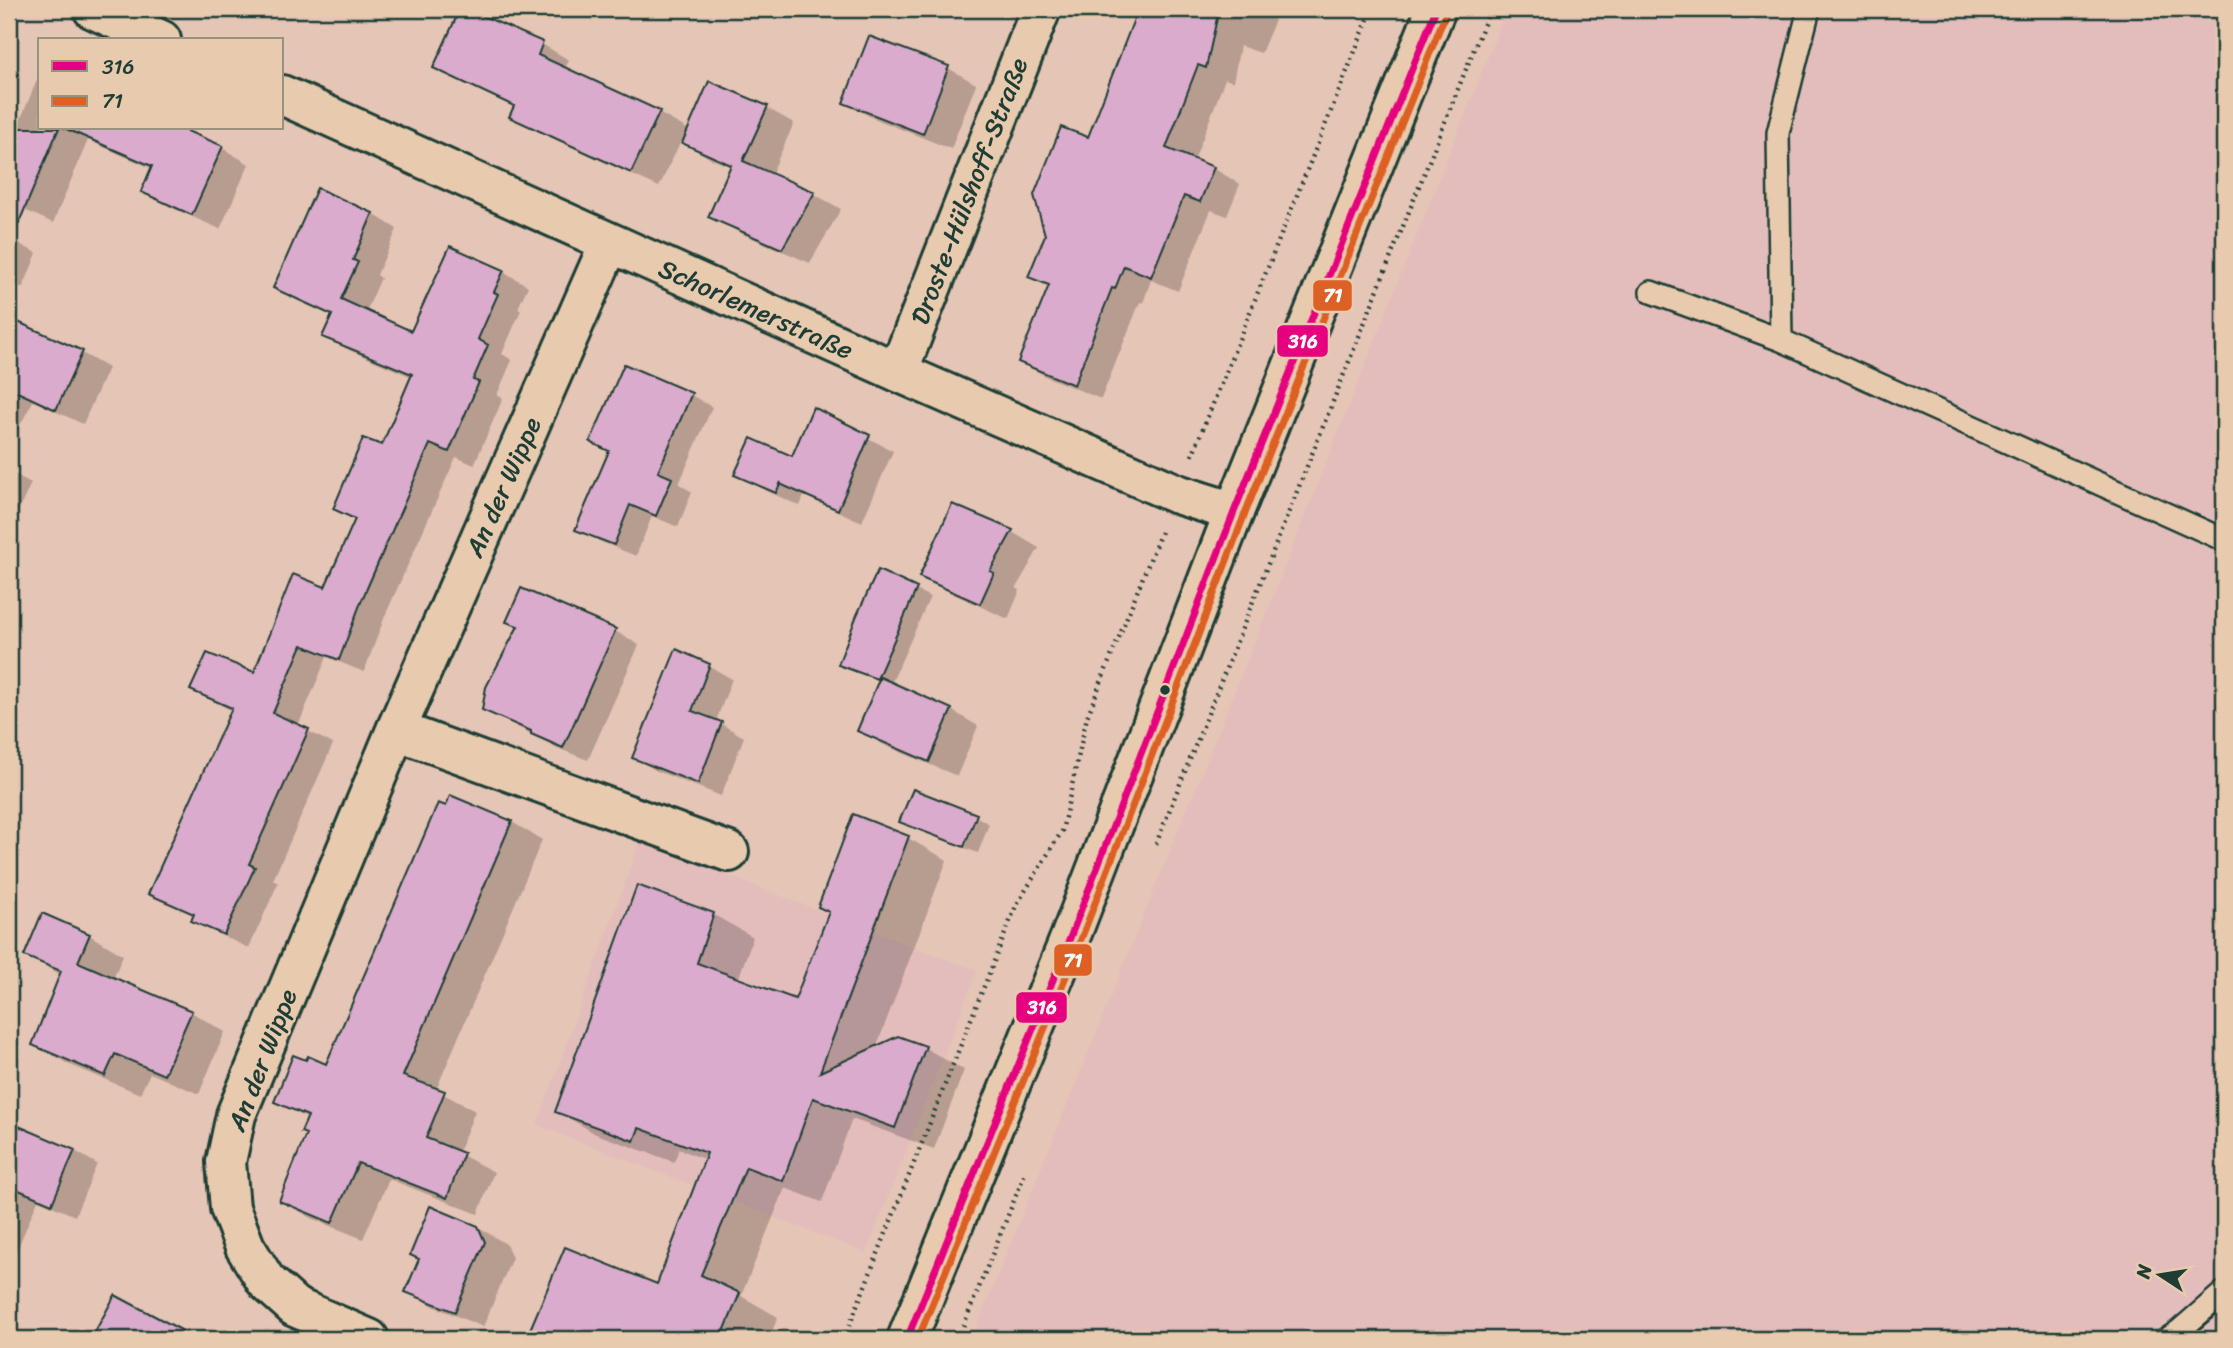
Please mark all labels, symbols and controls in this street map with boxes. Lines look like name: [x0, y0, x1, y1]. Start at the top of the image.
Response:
legend: [38, 38, 284, 130]
text: 316: [102, 48, 134, 86]
street label: Droste-Hülshoff-Straße: [897, 50, 1041, 331]
text: 71: [102, 82, 123, 120]
street label: Schorlemerstraße: [651, 245, 861, 373]
line badge: 71: [1312, 279, 1353, 312]
text: 71: [1323, 279, 1343, 312]
line badge: 316: [1276, 324, 1329, 358]
text: 316: [1287, 325, 1318, 358]
street label: An der Wippe: [451, 409, 555, 566]
unlabelled marker: [1158, 683, 1172, 697]
line badge: 71: [1053, 943, 1093, 977]
text: 71: [1063, 944, 1083, 977]
street label: An der Wippe: [213, 982, 310, 1139]
line badge: 316: [1015, 991, 1068, 1024]
text: 316: [1026, 991, 1057, 1024]
north arrow: [2124, 1240, 2194, 1310]
text: N: [2126, 1261, 2162, 1282]

